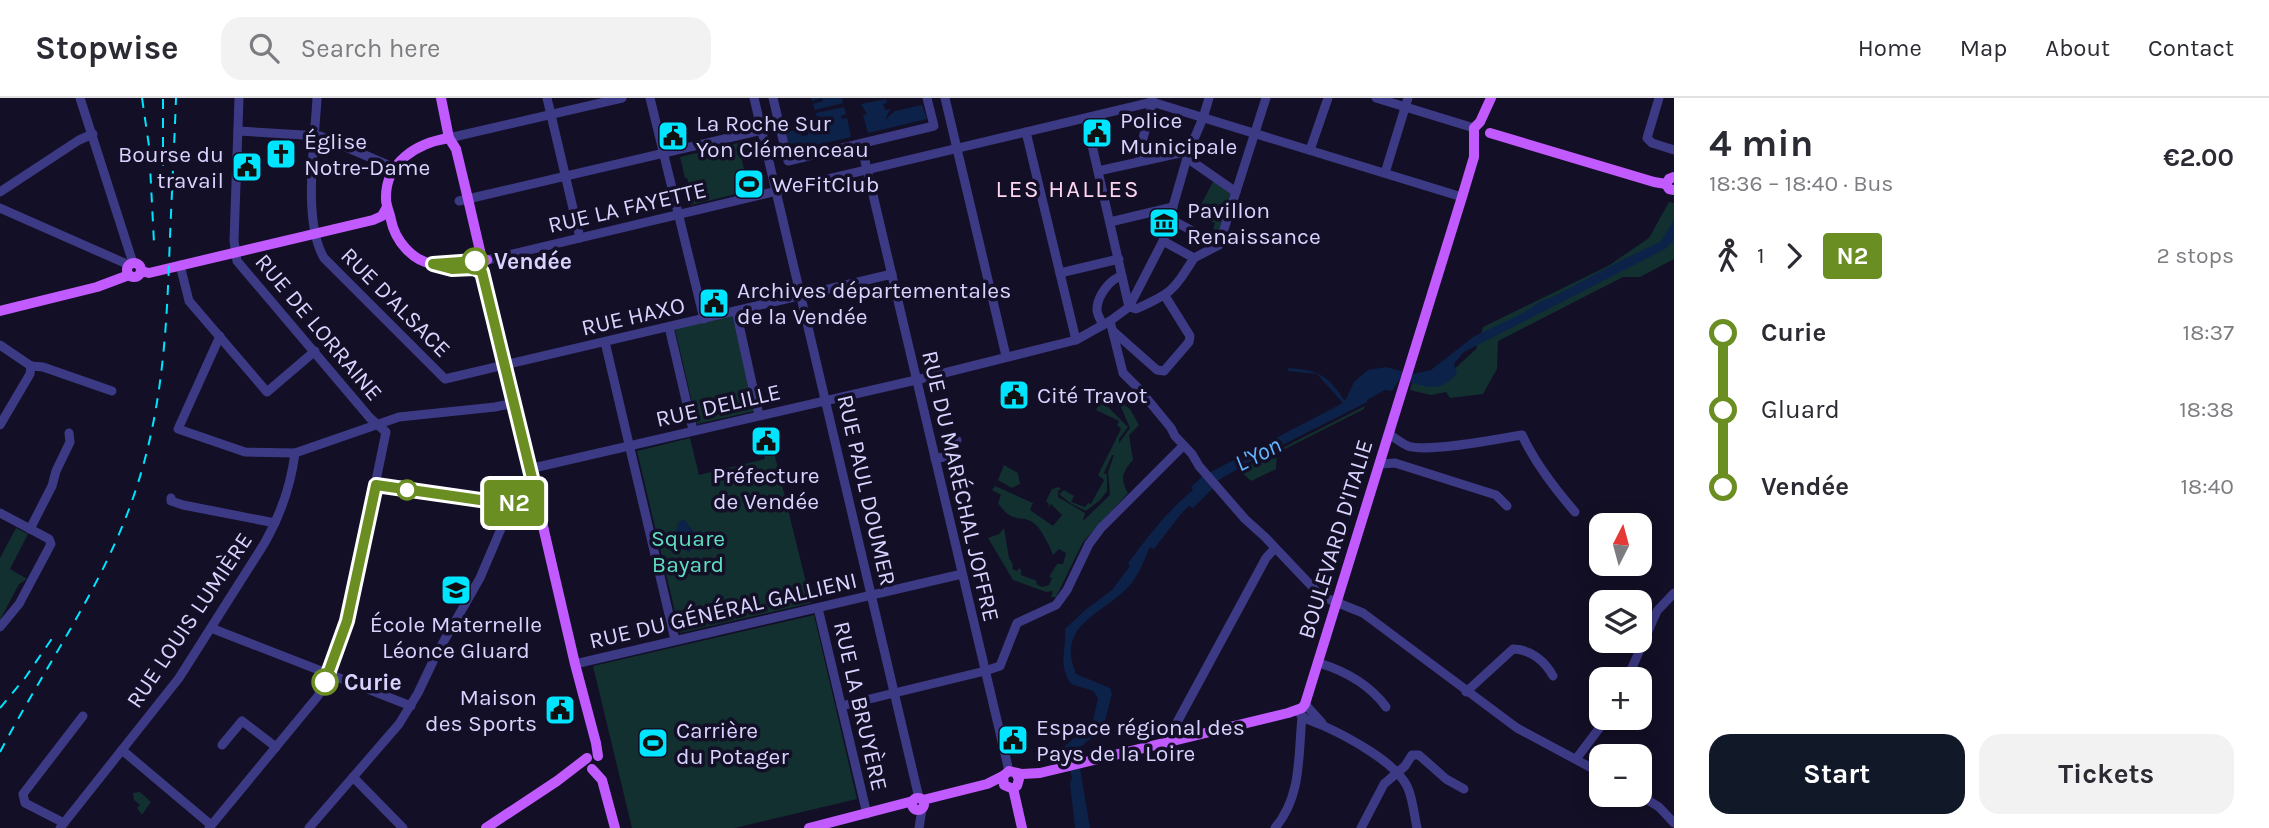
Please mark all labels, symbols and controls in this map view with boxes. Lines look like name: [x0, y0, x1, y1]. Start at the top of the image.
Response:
search box: [221, 17, 711, 80]
text: Stopwise: [35, 29, 179, 67]
icon: search: [245, 29, 283, 67]
text: Search here: [301, 33, 440, 64]
text: Home: [1858, 34, 1922, 62]
text: Map: [1960, 34, 2007, 62]
text: About: [2045, 34, 2110, 62]
text: Contact: [2148, 34, 2234, 62]
place label: Police Municipale: [1120, 107, 1237, 160]
place label: La Roche Sur Yon Clémenceau: [696, 110, 869, 163]
public building icon: Police Municipale: [1080, 116, 1114, 150]
public building icon: La Roche Sur Yon Clémenceau: [656, 119, 690, 153]
text: 4 min: [1709, 121, 1813, 166]
place label: Église Notre-Dame: [304, 128, 430, 181]
church icon: Église Notre-Dame: [264, 137, 298, 171]
place label: Bourse du travail: [118, 141, 224, 194]
text: €2.00: [2163, 142, 2234, 173]
public building icon: Bourse du travail: [230, 150, 264, 184]
sports icon: WeFitClub: [732, 167, 766, 201]
text: 18:36 – 18:40 · Bus: [1709, 170, 1893, 197]
place label: WeFitClub: [772, 171, 879, 198]
district label: LES HALLES: [995, 175, 1141, 203]
street label: RUE LA FAYETTE: [545, 176, 709, 239]
place label: Pavillon Renaissance: [1187, 197, 1321, 250]
museum icon: Pavillon Renaissance: [1147, 206, 1181, 240]
icon: walk: [1709, 237, 1747, 275]
icon: forward: [1775, 237, 1813, 275]
street label: RUE D'ALSACE: [335, 242, 456, 363]
text: 1: [1757, 242, 1765, 269]
text: N2: [1837, 242, 1868, 270]
text: 2 stops: [2156, 242, 2234, 269]
street label: RUE DE LORRAINE: [249, 248, 388, 406]
marker: Vendée: [462, 248, 488, 274]
place label: Vendée: [494, 248, 572, 275]
place label: Archives départementales de la Vendée: [737, 277, 1011, 330]
public building icon: Archives départementales de la Vendée: [697, 286, 731, 320]
street label: RUE HAXO: [579, 291, 688, 341]
text: Curie: [1761, 317, 1826, 348]
text: 18:37: [2183, 319, 2234, 346]
street label: RUE DU MARÉCHAL JOFFRE: [916, 348, 1005, 624]
street label: RUE DELILLE: [653, 378, 783, 433]
public building icon: Cité Travot: [997, 378, 1031, 412]
place label: Cité Travot: [1037, 382, 1148, 409]
street label: RUE PAUL DOUMER: [831, 392, 902, 588]
text: Gluard: [1761, 394, 1840, 425]
text: 18:38: [2179, 396, 2234, 423]
public building icon: Préfecture de Vendée: [749, 424, 783, 458]
water label: L'Yon: [1230, 431, 1286, 477]
street label: BOULEVARD D'ITALIE: [1292, 436, 1379, 642]
place label: Préfecture de Vendée: [712, 462, 820, 515]
text: Vendée: [1761, 471, 1849, 502]
text: 18:40: [2180, 473, 2234, 500]
unlabelled marker: [397, 480, 417, 500]
line badge: N2: [482, 480, 546, 526]
text: N2: [498, 489, 530, 517]
north arrow: [1589, 513, 1652, 576]
map controls: [1589, 513, 1652, 807]
park label: Square Bayard: [651, 525, 725, 578]
street label: RUE LOUIS LUMIÈRE: [121, 528, 258, 713]
street label: RUE DU GÉNÉRAL GALLIENI: [587, 566, 860, 654]
school or university icon: École Maternelle Léonce Gluard: [439, 573, 473, 607]
button: layers: [1589, 590, 1652, 653]
place label: École Maternelle Léonce Gluard: [370, 611, 542, 664]
street label: RUE LA BRUYÈRE: [828, 619, 893, 793]
button: +: [1589, 667, 1652, 730]
marker: Curie: [312, 669, 338, 695]
place label: Curie: [344, 669, 402, 696]
place label: Maison des Sports: [425, 684, 537, 737]
public building icon: Maison des Sports: [543, 693, 577, 727]
place label: Espace régional des Pays de la Loire: [1036, 714, 1245, 767]
place label: Carrière du Potager: [676, 717, 789, 770]
public building icon: Espace régional des Pays de la Loire: [996, 723, 1030, 757]
sports icon: Carrière du Potager: [636, 726, 670, 760]
button: Start: [1709, 734, 1965, 814]
button: Tickets: [1979, 734, 2234, 814]
button: −: [1589, 744, 1652, 807]

